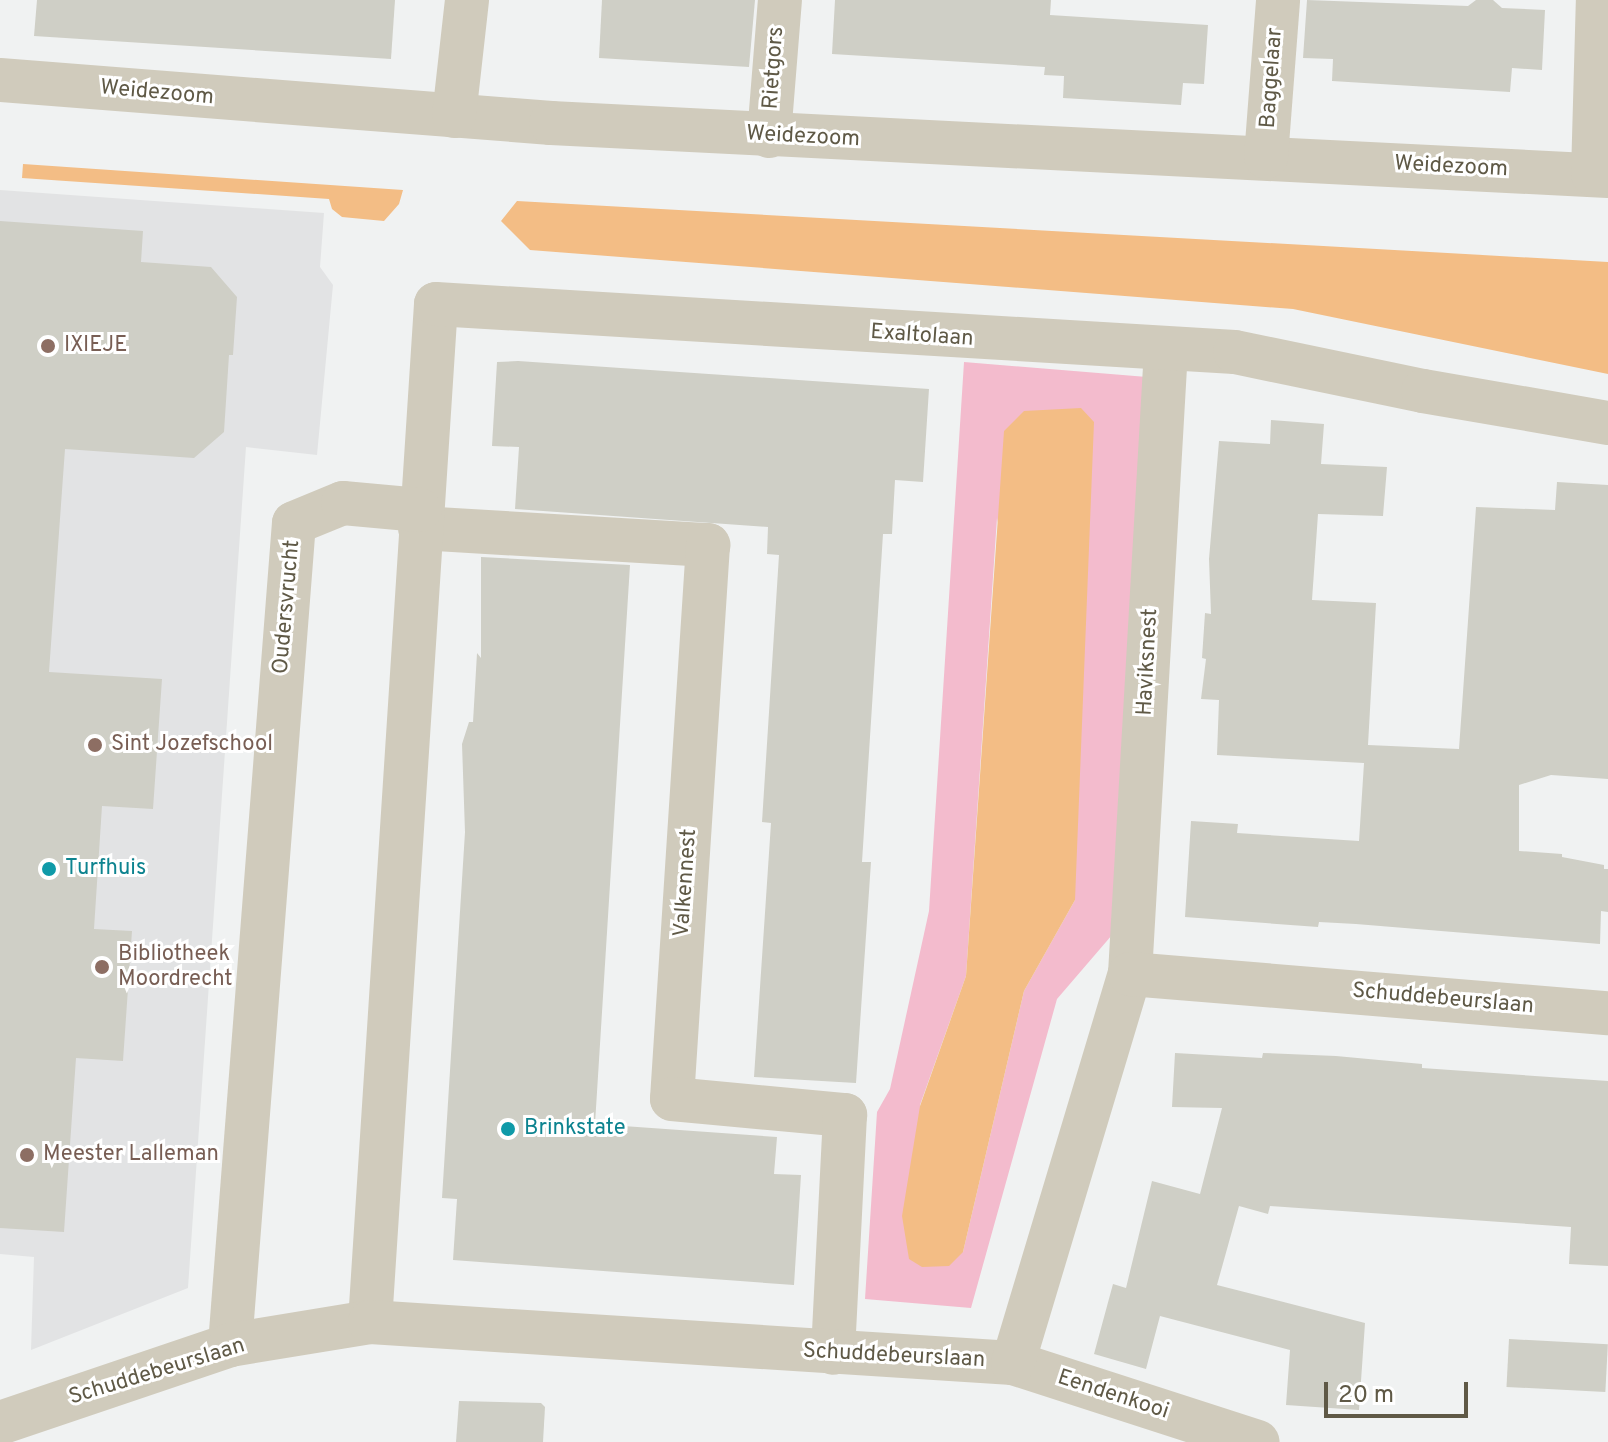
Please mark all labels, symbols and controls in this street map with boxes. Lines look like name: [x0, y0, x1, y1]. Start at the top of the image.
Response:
street label: Rietgors: [758, 26, 790, 110]
street label: Baggelaar: [1255, 27, 1289, 129]
street label: Weidezoom: [99, 75, 215, 111]
street label: Weidezoom: [746, 121, 860, 153]
street label: Weidezoom: [1394, 151, 1508, 183]
street label: Exaltolaan: [870, 319, 974, 353]
place label: IXIEJE: [64, 333, 127, 359]
marker: IXIEJE: [39, 337, 57, 355]
street label: Oudersvrucht: [268, 539, 306, 675]
street label: Haviksnest: [1132, 608, 1164, 716]
place label: Sint Jozefschool: [111, 732, 273, 758]
marker: Sint Jozefschool: [86, 736, 104, 754]
street label: Valkennest: [669, 828, 703, 938]
place label: Turfhuis: [65, 856, 146, 882]
marker: Turfhuis: [40, 860, 58, 878]
place label: Bibliotheek Moordrecht: [118, 941, 233, 992]
marker: Bibliotheek Moordrecht: [93, 958, 111, 976]
street label: Schuddebeurslaan: [1351, 978, 1535, 1020]
place label: Brinkstate: [524, 1116, 625, 1142]
marker: Brinkstate: [499, 1120, 517, 1138]
place label: Meester Lalleman: [43, 1142, 219, 1168]
marker: Meester Lalleman: [18, 1146, 36, 1164]
street label: Schuddebeurslaan: [66, 1333, 248, 1411]
street label: Schuddebeurslaan: [802, 1338, 986, 1374]
street label: Eendenkooi: [1054, 1365, 1172, 1425]
scale bar: [1328, 1366, 1472, 1416]
text: 20 m: [1338, 1381, 1394, 1411]

